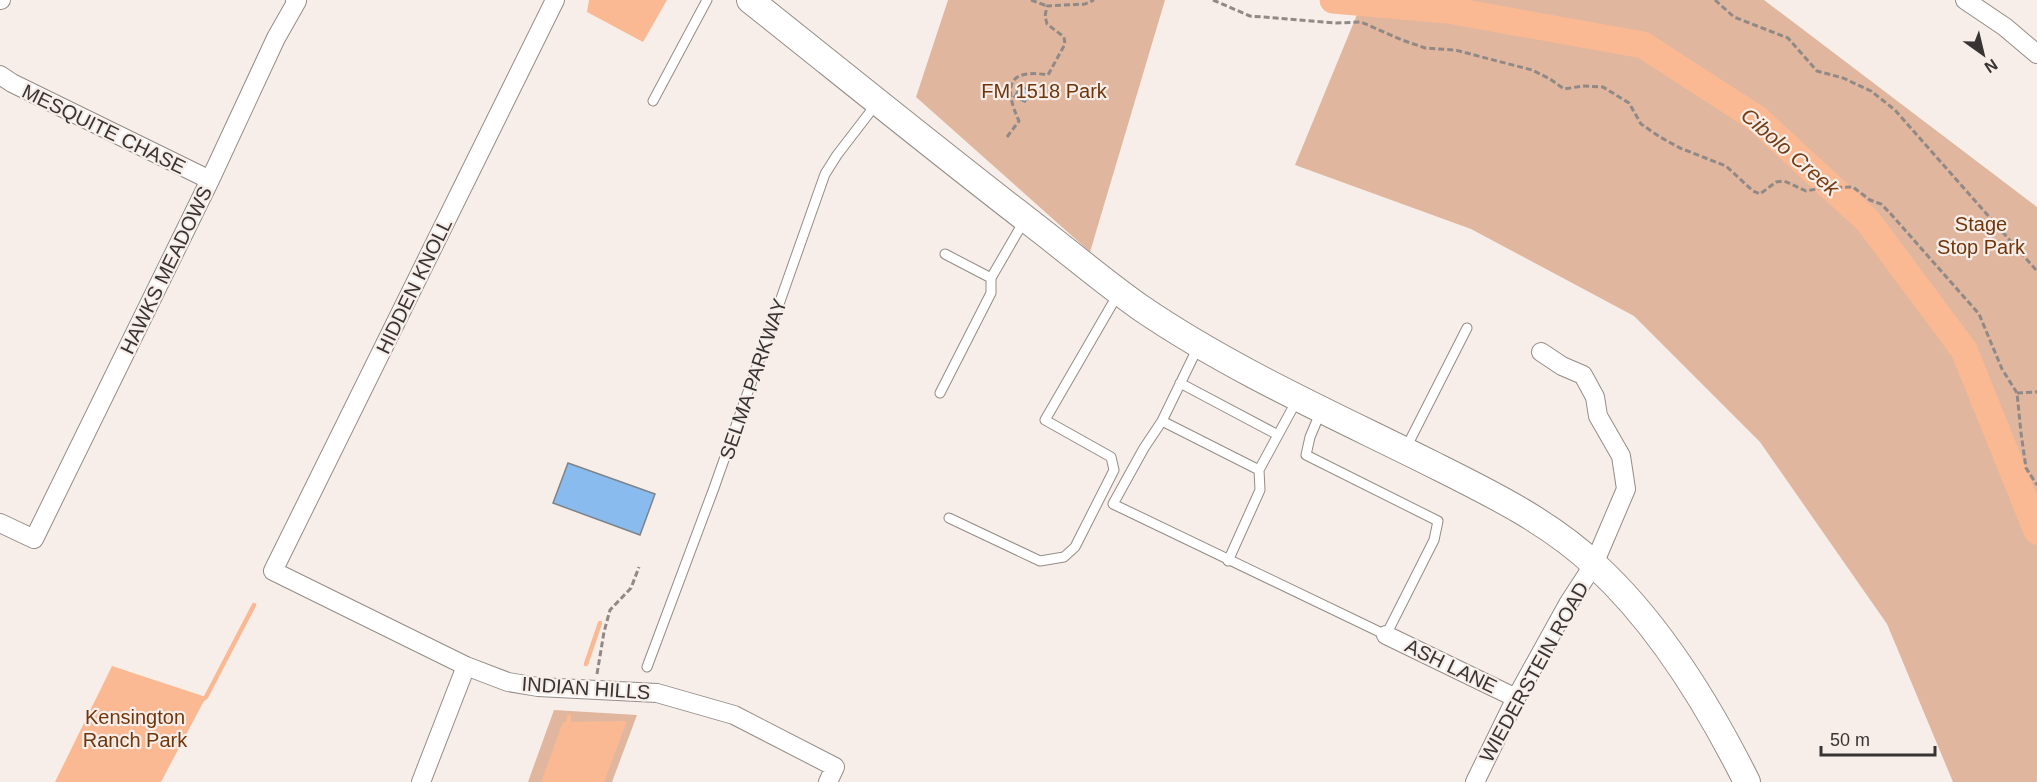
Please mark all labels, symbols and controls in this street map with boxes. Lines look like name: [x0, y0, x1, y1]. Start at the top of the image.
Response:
north arrow: [1953, 24, 2013, 84]
text: N: [1982, 56, 2001, 76]
street label: MESQUITE CHASE: [19, 80, 189, 178]
park label: FM 1518 Park: [981, 80, 1108, 102]
water label: Cibolo Creek: [1737, 103, 1845, 201]
street label: HAWKS MEADOWS: [116, 183, 216, 357]
park label: Stage Stop Park: [1937, 213, 2026, 258]
street label: HIDDEN KNOLL: [372, 215, 456, 357]
street label: SELMA PARKWAY: [715, 296, 791, 462]
street label: WIEDERSTEIN ROAD: [1475, 578, 1593, 766]
street label: ASH LANE: [1402, 634, 1500, 698]
street label: INDIAN HILLS: [521, 673, 651, 703]
park label: Kensington Ranch Park: [83, 706, 188, 751]
scale bar: [1821, 719, 1935, 757]
text: 50 m: [1830, 730, 1870, 750]

